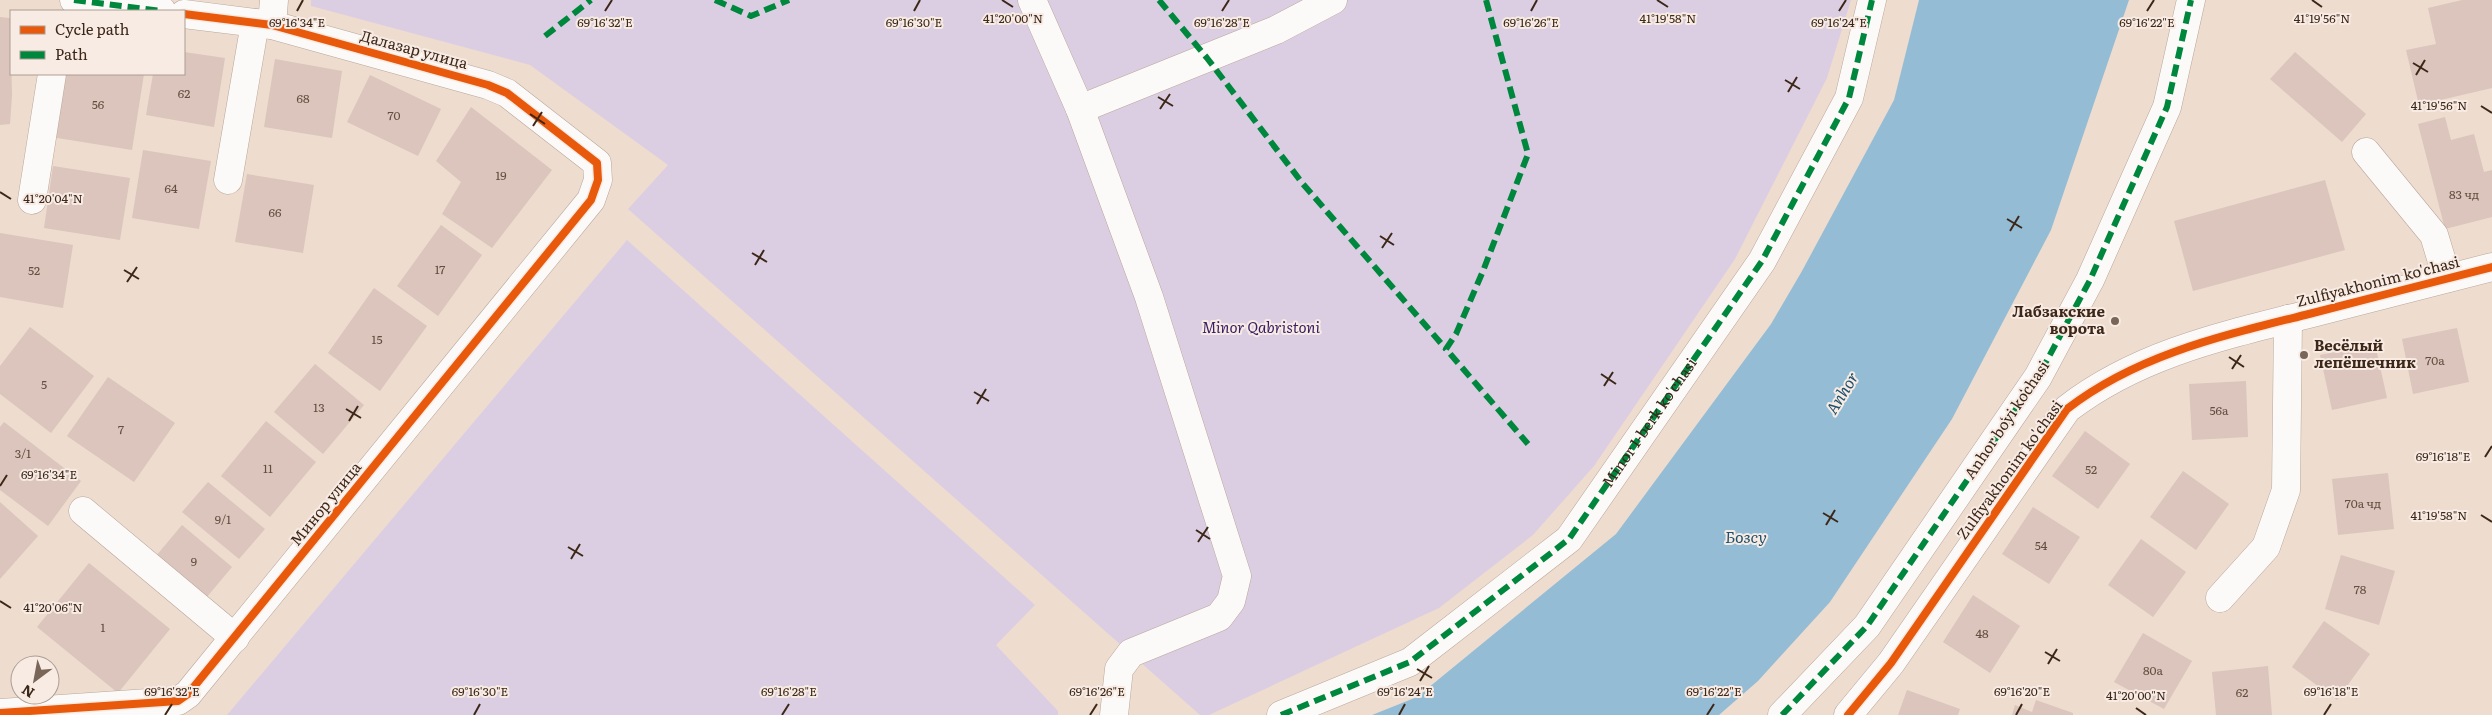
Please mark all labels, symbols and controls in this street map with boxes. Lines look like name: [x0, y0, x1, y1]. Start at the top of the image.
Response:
text: 41°20'00"N: [983, 9, 1043, 27]
text: 41°19'58"N: [1640, 9, 1696, 27]
text: 41°19'56"N: [2294, 9, 2350, 27]
legend: [10, 10, 185, 75]
text: 69°16'34"E: [269, 13, 325, 31]
text: 69°16'32"E: [577, 13, 633, 31]
text: 69°16'30"E: [886, 13, 943, 31]
text: 69°16'28"E: [1194, 13, 1250, 31]
text: 69°16'26"E: [1503, 13, 1559, 31]
text: 69°16'24"E: [1811, 13, 1867, 31]
text: 69°16'22"E: [2119, 13, 2175, 31]
text: Cycle path: [55, 17, 130, 40]
street label: Далазар улица: [358, 23, 472, 74]
text: Path: [55, 42, 88, 65]
house number: 62: [178, 84, 190, 102]
house number: 68: [296, 89, 310, 107]
house number: 56: [92, 95, 105, 113]
text: 41°19'56"N: [2411, 96, 2467, 114]
house number: 70: [387, 106, 401, 124]
house number: 19: [495, 166, 507, 184]
house number: 64: [164, 179, 178, 197]
house number: 83 чд: [2449, 185, 2479, 203]
text: 41°20'04"N: [23, 189, 83, 207]
house number: 66: [269, 203, 282, 221]
street label: Zulfiyakhonim ko'chasi: [2294, 249, 2462, 312]
house number: 17: [435, 260, 445, 278]
house number: 52: [28, 261, 40, 279]
place label: Лабзакские ворота: [2012, 299, 2105, 339]
park label: Minor Qabristoni: [1202, 315, 1320, 338]
marker: Лабзакские ворота: [2109, 315, 2121, 327]
house number: 15: [372, 330, 382, 348]
place label: Весёлый лепёшечник: [2314, 333, 2416, 373]
marker: Весёлый лепёшечник: [2298, 349, 2310, 361]
house number: 70а: [2425, 351, 2445, 369]
street label: Minor 1-berk ko'chasi: [1595, 352, 1702, 491]
street label: Anhor boʻyi koʻchasi: [1957, 355, 2054, 483]
water label: Anhor: [1819, 367, 1863, 418]
house number: 5: [41, 375, 47, 393]
street label: Zulfiyakhonim ko'chasi: [1950, 395, 2067, 544]
house number: 13: [313, 398, 325, 416]
house number: 56а: [2209, 401, 2229, 419]
house number: 7: [118, 420, 124, 438]
house number: 3/1: [15, 444, 31, 462]
text: 69°16'18"E: [2416, 447, 2471, 465]
street label: Минор улица: [284, 455, 367, 550]
house number: 11: [263, 459, 273, 477]
house number: 52: [2085, 460, 2097, 478]
text: 69°16'34"E: [21, 465, 77, 483]
house number: 70а чд: [2345, 494, 2381, 512]
text: 41°19'58"N: [2411, 506, 2467, 524]
house number: 9/1: [215, 510, 231, 528]
water label: Бозсу: [1725, 524, 1767, 548]
house number: 54: [2035, 536, 2048, 554]
house number: 9: [191, 552, 197, 570]
house number: 78: [2354, 580, 2367, 598]
text: 41°20'06"N: [23, 598, 83, 616]
house number: 1: [101, 618, 106, 636]
house number: 48: [1975, 624, 1989, 642]
north arrow: [10, 655, 60, 705]
house number: 80а: [2143, 661, 2164, 679]
text: N: [17, 680, 38, 703]
text: 69°16'32"E: [144, 682, 200, 700]
text: 69°16'30"E: [452, 682, 509, 700]
text: 69°16'28"E: [761, 682, 817, 700]
text: 69°16'26"E: [1069, 682, 1125, 700]
text: 69°16'24"E: [1377, 682, 1433, 700]
text: 69°16'22"E: [1686, 682, 1742, 700]
text: 69°16'20"E: [1994, 682, 2050, 700]
text: 69°16'18"E: [2304, 682, 2359, 700]
house number: 62: [2236, 683, 2248, 701]
text: 41°20'00"N: [2106, 686, 2166, 704]

